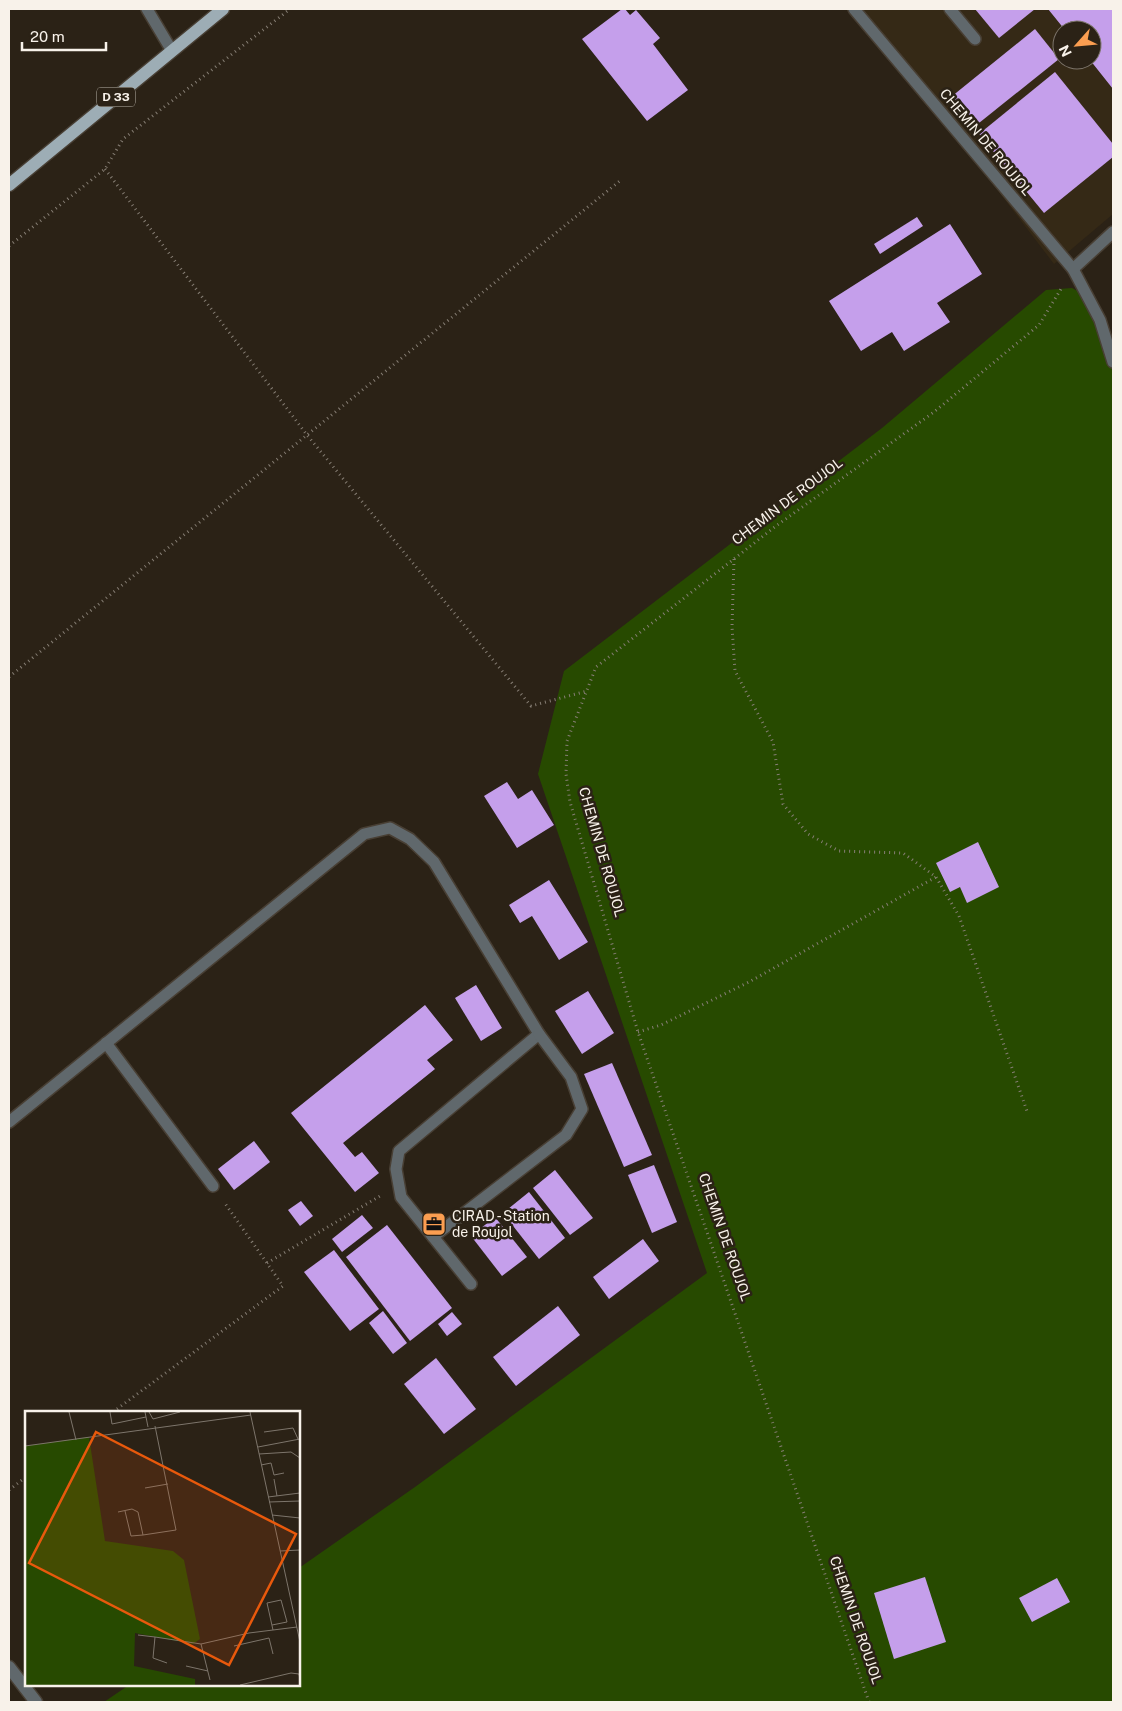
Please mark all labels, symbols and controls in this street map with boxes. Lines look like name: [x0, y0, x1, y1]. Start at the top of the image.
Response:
scale bar: [22, 20, 106, 52]
north arrow: [1052, 20, 1102, 70]
text: 20 m: [30, 28, 65, 45]
text: N: [1056, 42, 1075, 59]
street label: CHEMIN DE ROUJOL: [937, 85, 1035, 199]
road number: D 33: [97, 88, 135, 106]
street label: CHEMIN DE ROUJOL: [729, 454, 845, 548]
street label: CHEMIN DE ROUJOL: [576, 785, 628, 919]
street label: CHEMIN DE ROUJOL: [696, 1171, 754, 1303]
place label: CIRAD - Station de Roujol: [452, 1208, 550, 1240]
office icon: CIRAD - Station de Roujol: [421, 1211, 447, 1237]
inset map: [25, 1411, 300, 1686]
street label: CHEMIN DE ROUJOL: [827, 1554, 885, 1686]

